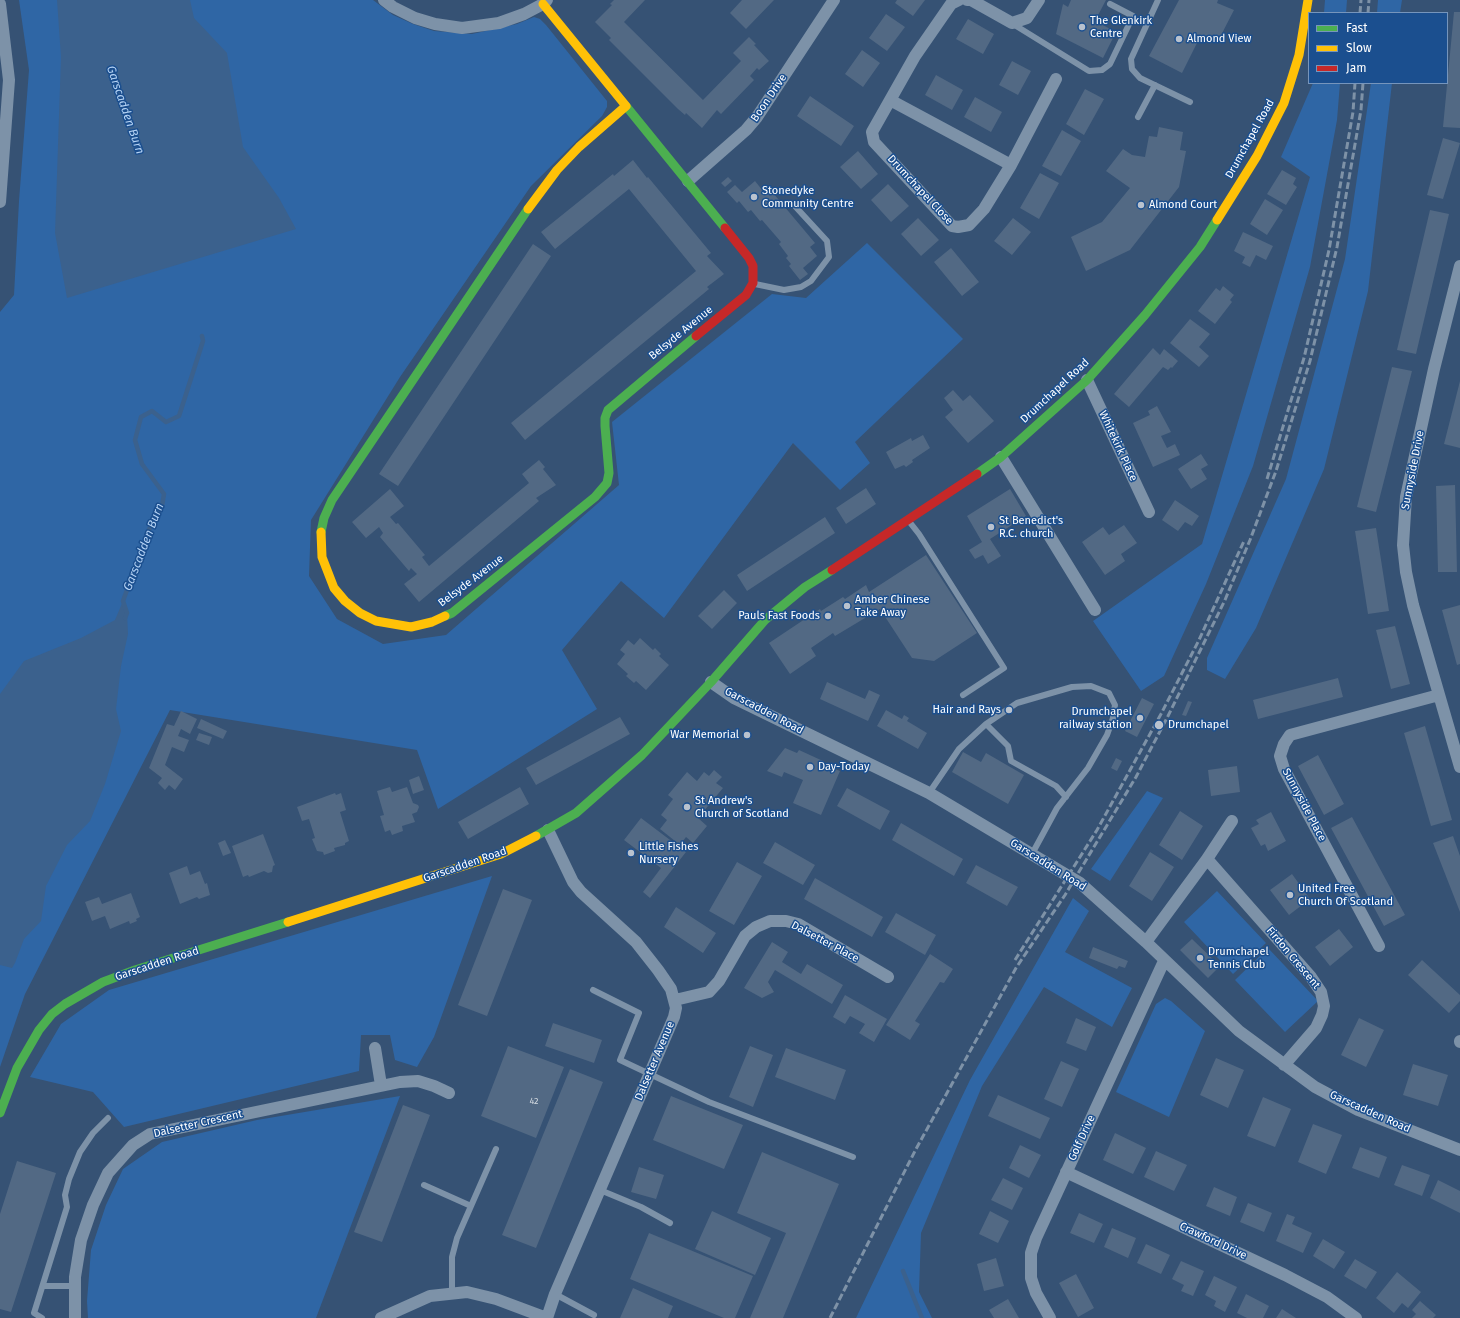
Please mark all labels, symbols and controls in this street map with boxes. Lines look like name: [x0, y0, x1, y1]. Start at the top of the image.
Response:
legend: [1308, 12, 1448, 84]
place label: The Glenkirk Centre: [1090, 14, 1152, 40]
text: Fast: [1346, 21, 1368, 35]
marker: The Glenkirk Centre: [1077, 22, 1087, 32]
place label: Almond View: [1187, 32, 1251, 46]
marker: Almond View: [1174, 34, 1184, 44]
text: Slow: [1346, 41, 1372, 55]
text: Jam: [1346, 61, 1366, 75]
water label: Garscadden Burn: [103, 64, 147, 156]
street label: Boon Drive: [748, 72, 790, 124]
street label: Drumchapel Road: [1223, 97, 1277, 181]
street label: Drumchapel Close: [884, 152, 956, 228]
place label: Stonedyke Community Centre: [762, 184, 854, 210]
marker: Stonedyke Community Centre: [749, 192, 759, 202]
place label: Almond Court: [1149, 198, 1217, 212]
marker: Almond Court: [1136, 200, 1146, 210]
street label: Belsyde Avenue: [646, 303, 716, 363]
street label: Drumchapel Road: [1018, 356, 1092, 426]
street label: Whitekirk Place: [1096, 409, 1140, 483]
street label: Sunnyside Drive: [1399, 429, 1427, 511]
water label: Garscadden Burn: [121, 501, 167, 593]
place label: St Benedict's R.C. church: [999, 514, 1063, 540]
marker: St Benedict's R.C. church: [986, 522, 996, 532]
street label: Belsyde Avenue: [436, 552, 506, 610]
place label: Amber Chinese Take Away: [855, 593, 930, 619]
marker: Amber Chinese Take Away: [842, 601, 852, 611]
place label: Pauls Fast Foods: [738, 609, 820, 623]
marker: Pauls Fast Foods: [823, 611, 833, 621]
street label: Garscadden Road: [722, 685, 806, 737]
place label: Hair and Rays: [933, 703, 1001, 717]
marker: Hair and Rays: [1004, 705, 1014, 715]
place label: Drumchapel railway station: [1059, 705, 1132, 731]
marker: Drumchapel railway station: [1135, 713, 1145, 723]
place label: Drumchapel: [1168, 718, 1229, 732]
marker: Drumchapel: [1153, 719, 1165, 731]
place label: War Memorial: [670, 728, 739, 742]
marker: War Memorial: [742, 730, 752, 740]
place label: Day-Today: [818, 760, 869, 774]
marker: Day-Today: [805, 762, 815, 772]
street label: Sunnyside Place: [1279, 766, 1329, 844]
place label: St Andrew's Church of Scotland: [695, 794, 789, 820]
marker: St Andrew's Church of Scotland: [682, 802, 692, 812]
street label: Garscadden Road: [1008, 836, 1088, 894]
place label: Little Fishes Nursery: [639, 840, 698, 866]
street label: Garscadden Road: [422, 845, 508, 885]
marker: Little Fishes Nursery: [626, 848, 636, 858]
place label: United Free Church Of Scotland: [1298, 882, 1393, 908]
marker: United Free Church Of Scotland: [1285, 890, 1295, 900]
street label: Dalsetter Place: [789, 919, 861, 965]
street label: Firdon Crescent: [1263, 924, 1323, 992]
street label: Garscadden Road: [114, 944, 200, 984]
place label: Drumchapel Tennis Club: [1208, 945, 1269, 971]
marker: Drumchapel Tennis Club: [1195, 953, 1205, 963]
street label: Dalsetter Avenue: [632, 1019, 678, 1103]
street label: Garscadden Road: [1328, 1088, 1412, 1136]
house number: 42: [529, 1096, 539, 1106]
street label: Dalsetter Crescent: [152, 1107, 244, 1141]
street label: Golf Drive: [1066, 1113, 1098, 1163]
street label: Crawford Drive: [1177, 1220, 1249, 1262]

